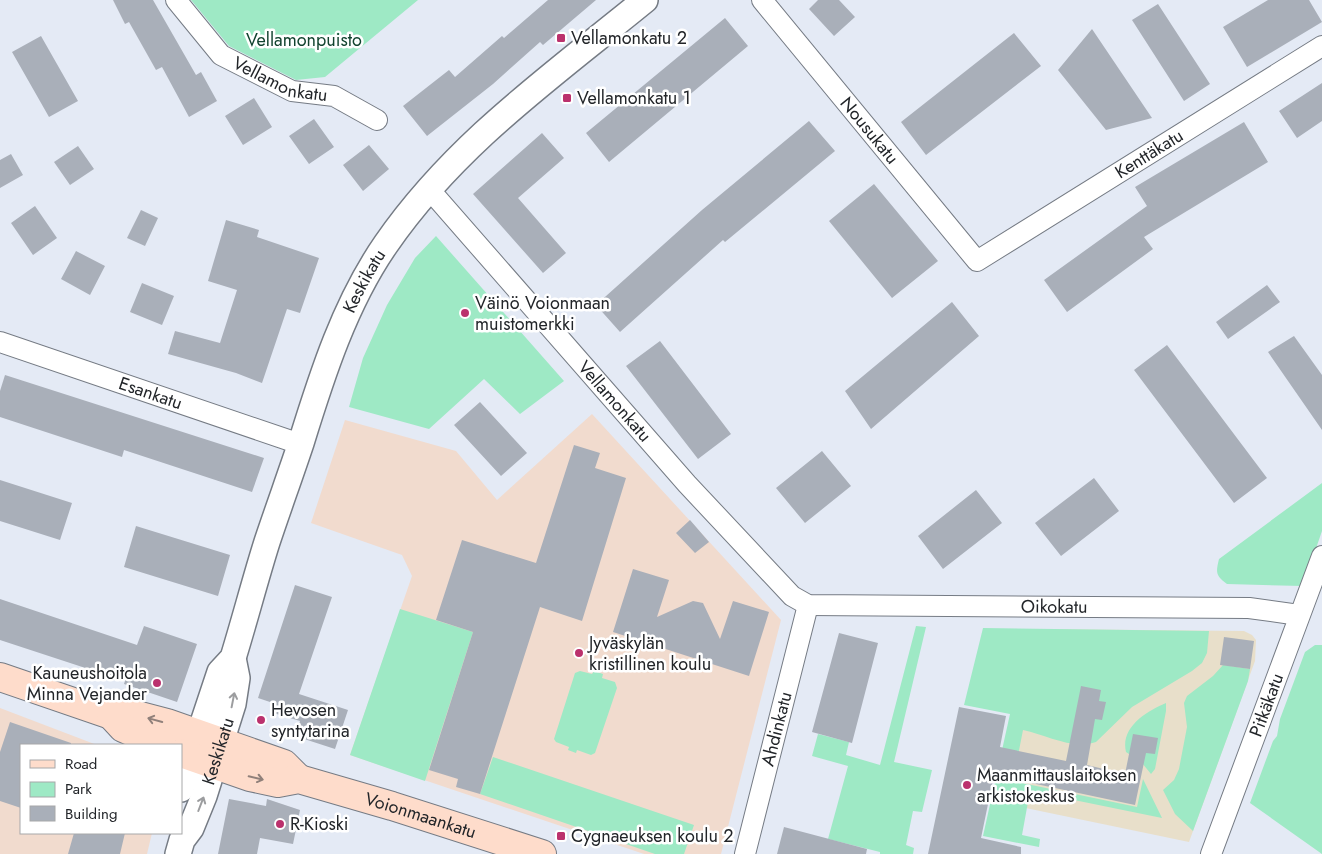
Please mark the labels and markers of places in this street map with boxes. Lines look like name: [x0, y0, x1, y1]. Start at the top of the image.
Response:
place label: Vellamonkatu 2: [571, 25, 687, 51]
marker: Vellamonkatu 2: [555, 32, 567, 44]
place label: Vellamonkatu 1: [577, 85, 691, 111]
marker: Vellamonkatu 1: [561, 92, 573, 104]
place label: Väinö Voionmaan muistomerkki: [475, 290, 610, 337]
marker: Väinö Voionmaan muistomerkki: [459, 307, 471, 319]
place label: Jyväskylän kristillinen koulu: [587, 630, 711, 677]
marker: Jyväskylän kristillinen koulu: [573, 647, 585, 659]
place label: Kauneushoitola Minna Vejander: [27, 660, 148, 707]
marker: Kauneushoitola Minna Vejander: [151, 677, 163, 689]
place label: Hevosen syntytarina: [271, 697, 350, 744]
marker: Hevosen syntytarina: [255, 714, 267, 726]
place label: Maanmittauslaitoksen arkistokeskus: [977, 762, 1137, 809]
marker: Maanmittauslaitoksen arkistokeskus: [961, 779, 973, 791]
place label: R-Kioski: [290, 811, 348, 837]
marker: R-Kioski: [274, 818, 286, 830]
place label: Cygnaeuksen koulu 2: [571, 823, 734, 849]
marker: Cygnaeuksen koulu 2: [555, 830, 567, 842]

